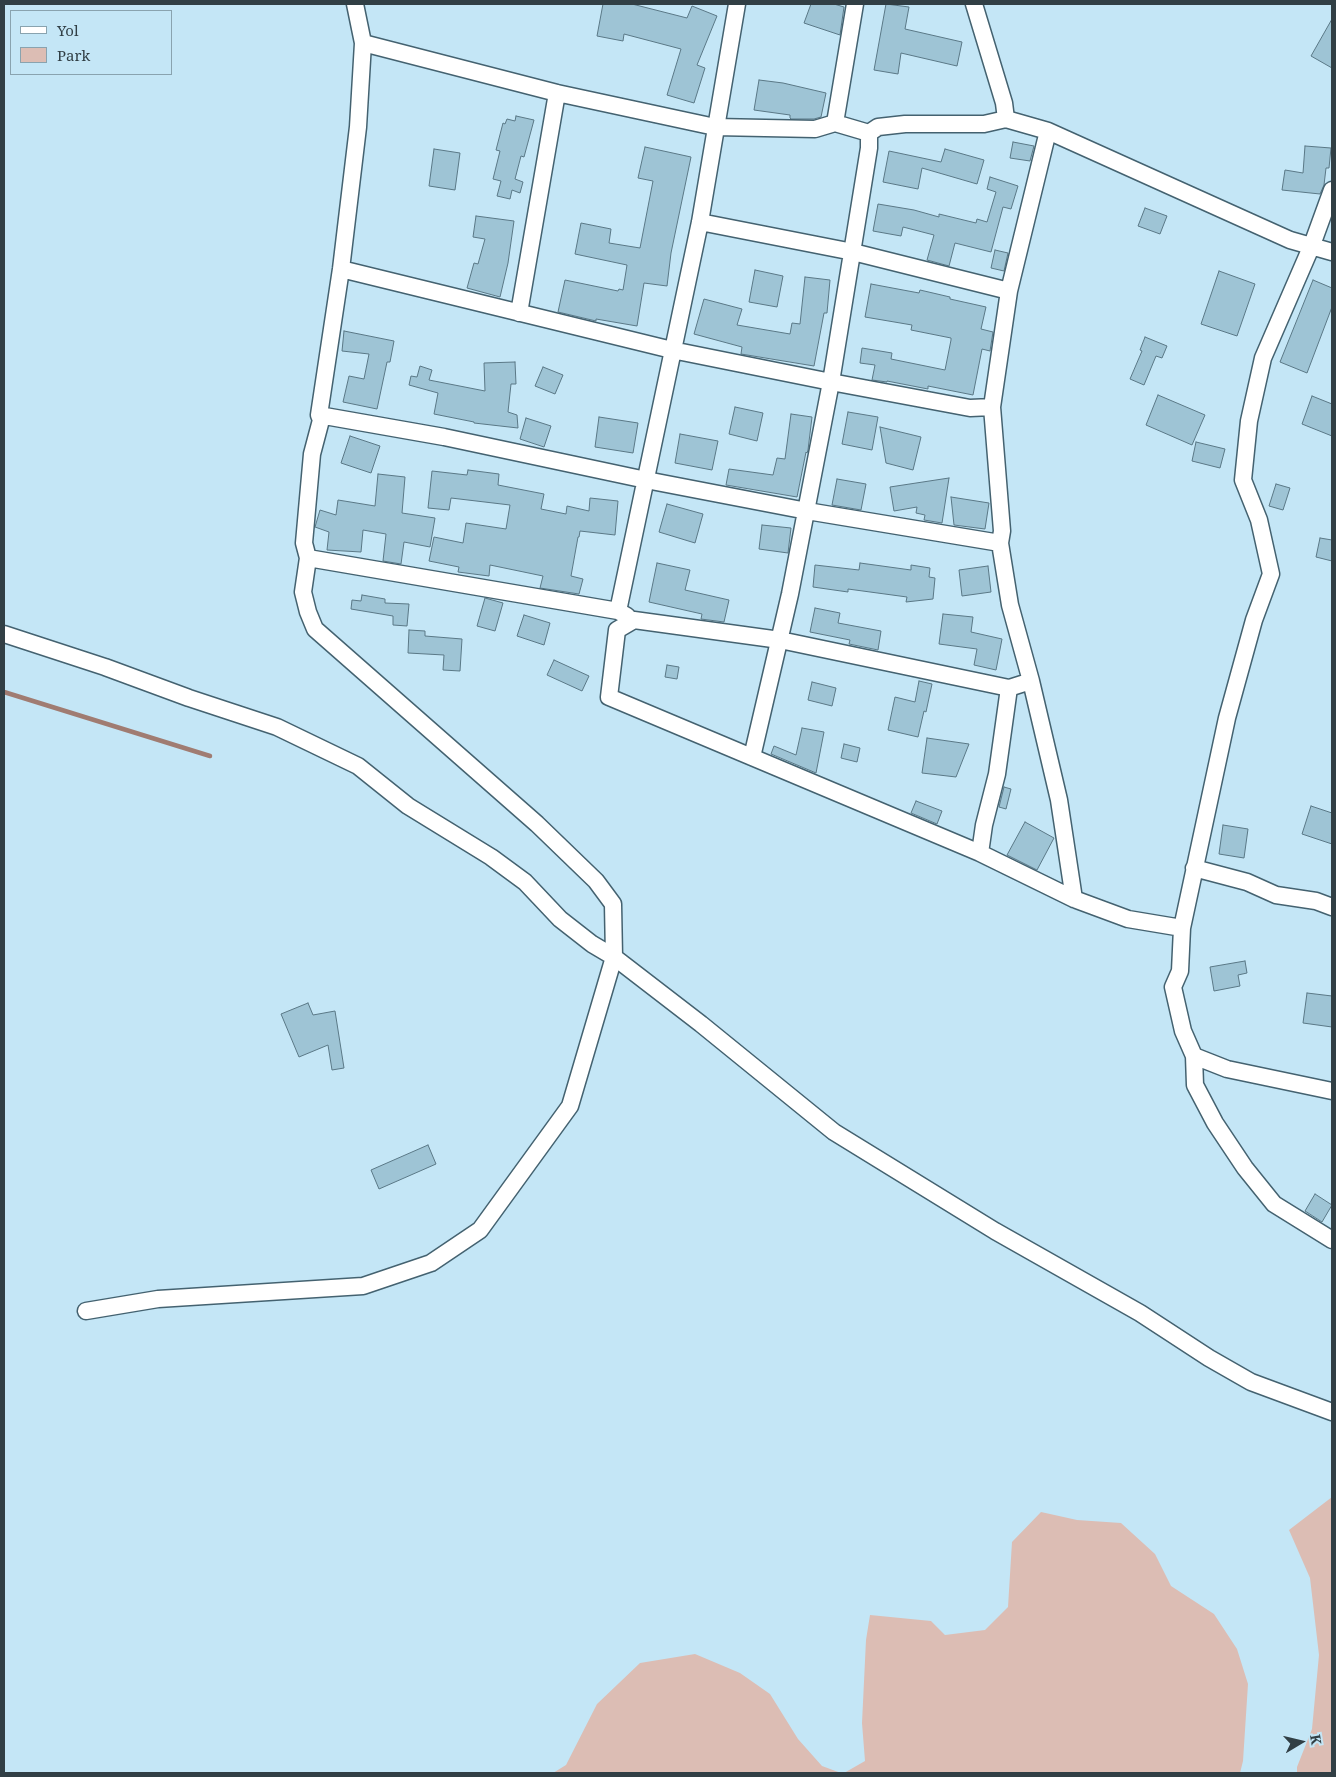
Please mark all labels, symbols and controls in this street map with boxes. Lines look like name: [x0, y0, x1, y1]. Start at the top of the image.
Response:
legend: [10, 10, 172, 75]
text: Yol: [57, 20, 79, 40]
text: Park: [57, 45, 90, 65]
north arrow: [1276, 1717, 1326, 1767]
text: K: [1306, 1733, 1326, 1746]

